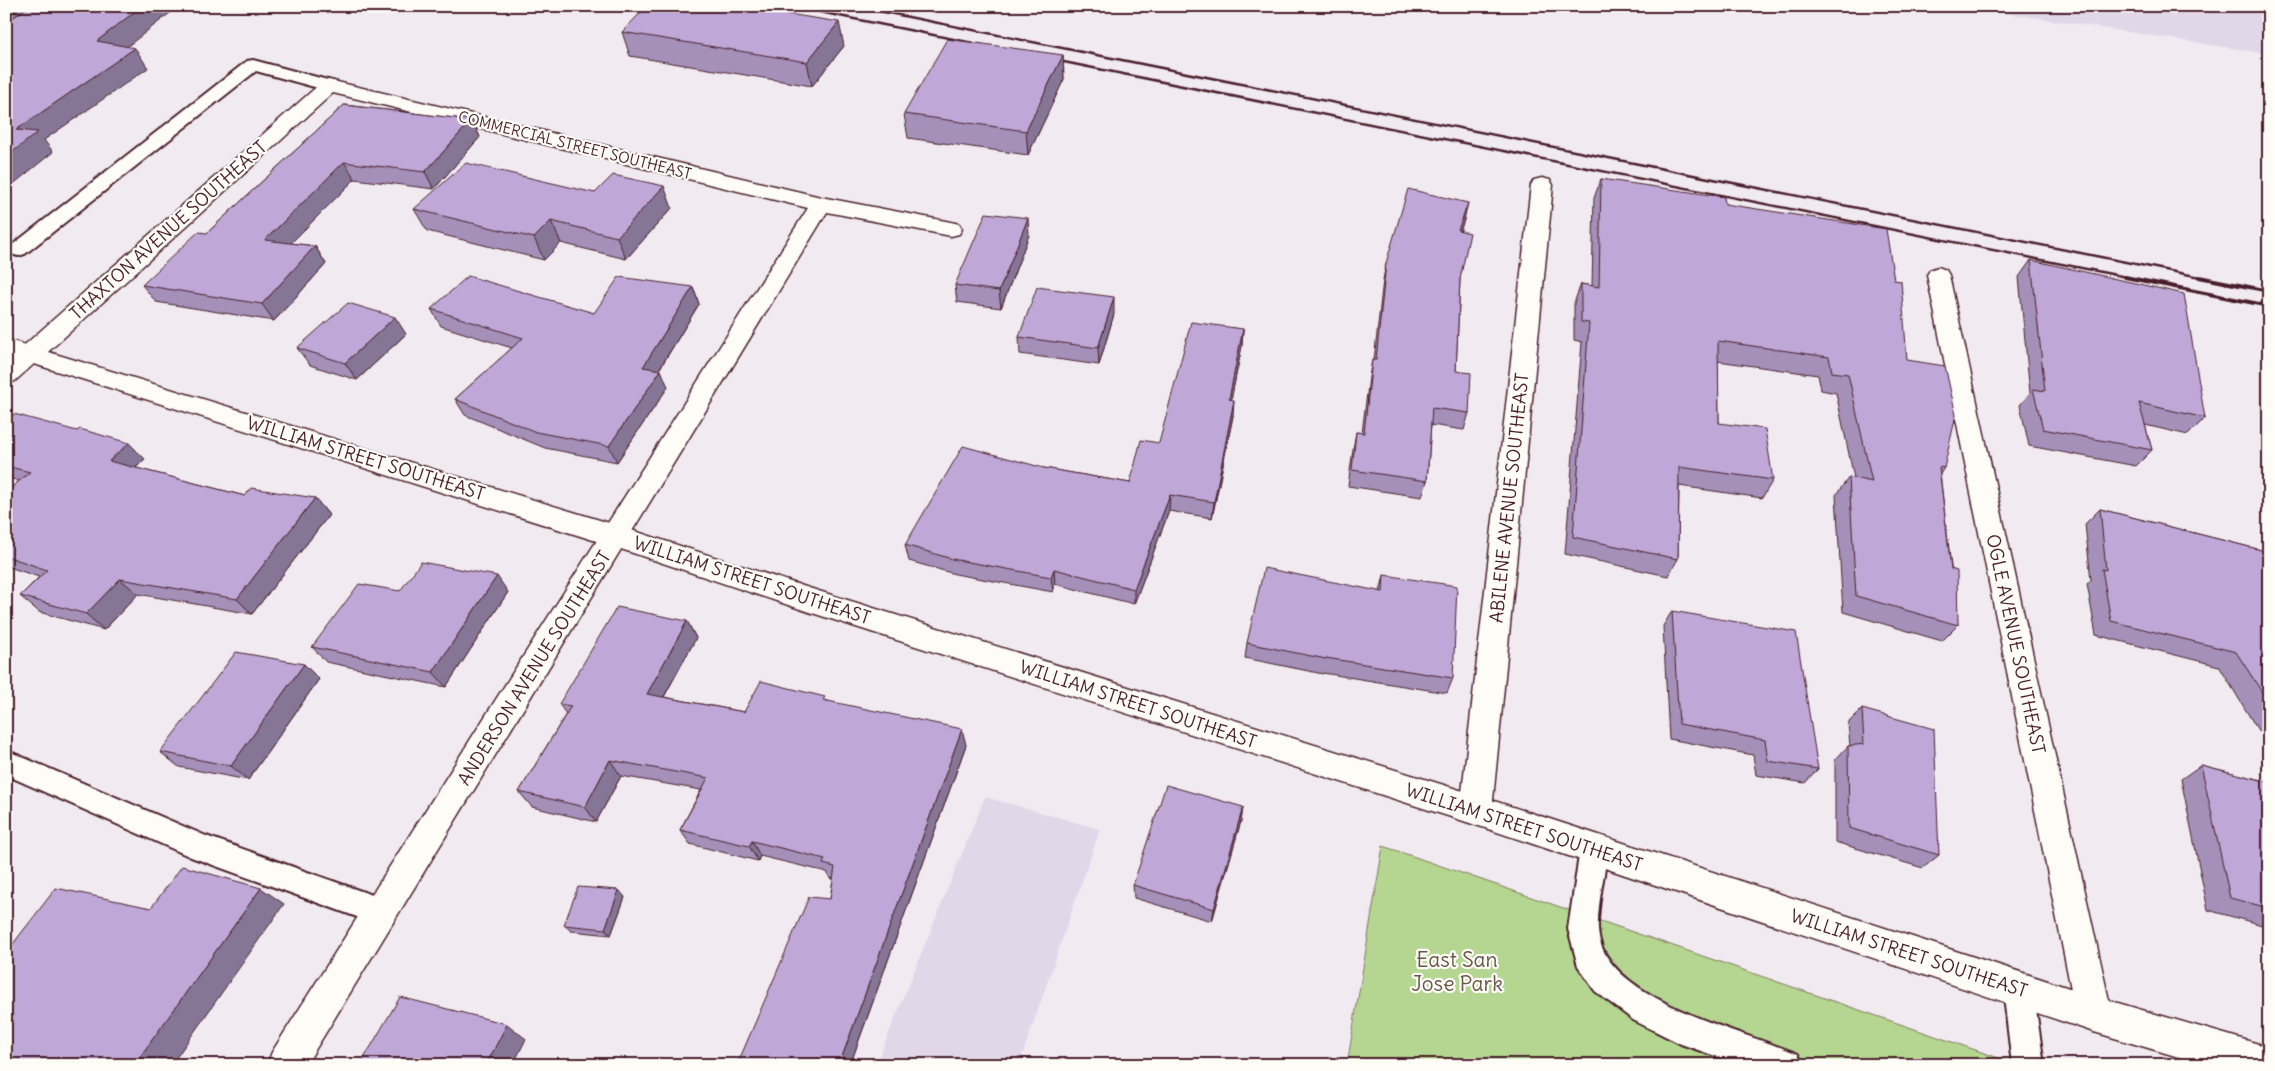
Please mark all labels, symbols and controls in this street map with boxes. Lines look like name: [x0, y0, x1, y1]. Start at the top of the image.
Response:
street label: COMMERCIAL STREET SOUTHEAST: [456, 107, 694, 183]
street label: THAXTON AVENUE SOUTHEAST: [65, 135, 271, 325]
street label: ABILENE AVENUE SOUTHEAST: [1484, 372, 1534, 624]
street label: WILLIAM STREET SOUTHEAST: [244, 411, 488, 505]
street label: WILLIAM STREET SOUTHEAST: [631, 531, 873, 629]
street label: OGLE AVENUE SOUTHEAST: [1981, 532, 2051, 756]
street label: ANDERSON AVENUE SOUTHEAST: [452, 547, 616, 789]
street label: WILLIAM STREET SOUTHEAST: [1017, 655, 1259, 753]
street label: WILLIAM STREET SOUTHEAST: [1403, 778, 1645, 876]
street label: WILLIAM STREET SOUTHEAST: [1788, 904, 2030, 1002]
park label: East San Jose Park: [1411, 946, 1503, 997]

